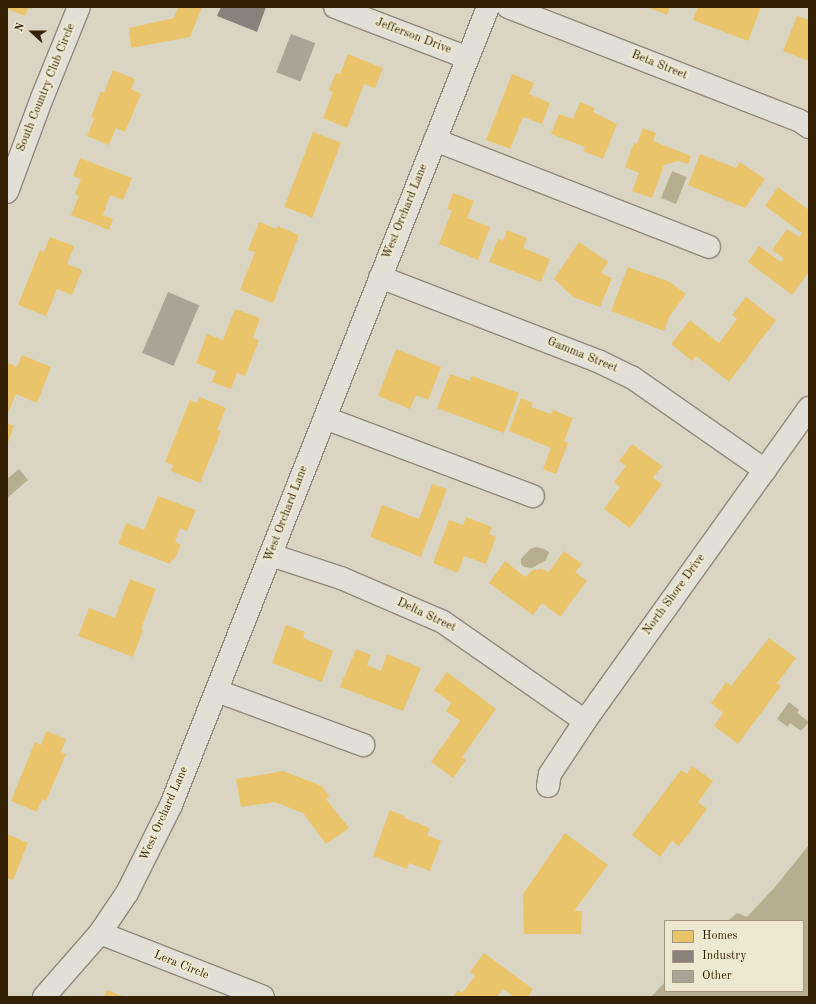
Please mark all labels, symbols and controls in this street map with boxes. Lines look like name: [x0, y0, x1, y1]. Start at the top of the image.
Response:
north arrow: [12, 12, 52, 52]
street label: Jefferson Drive: [373, 16, 453, 58]
text: N: [14, 22, 27, 33]
street label: South Country Club Circle: [15, 22, 79, 154]
street label: Beta Street: [629, 48, 689, 84]
street label: West Orchard Lane: [380, 162, 432, 262]
street label: Gamma Street: [545, 335, 619, 377]
street label: West Orchard Lane: [262, 464, 312, 564]
street label: North Shore Drive: [641, 552, 709, 638]
street label: Delta Street: [394, 596, 458, 636]
street label: West Orchard Lane: [138, 765, 192, 863]
legend: [664, 920, 804, 992]
text: Homes: [702, 930, 738, 942]
street label: Lera Circle: [151, 948, 211, 984]
text: Industry: [702, 950, 747, 962]
text: Other: [702, 970, 732, 982]

